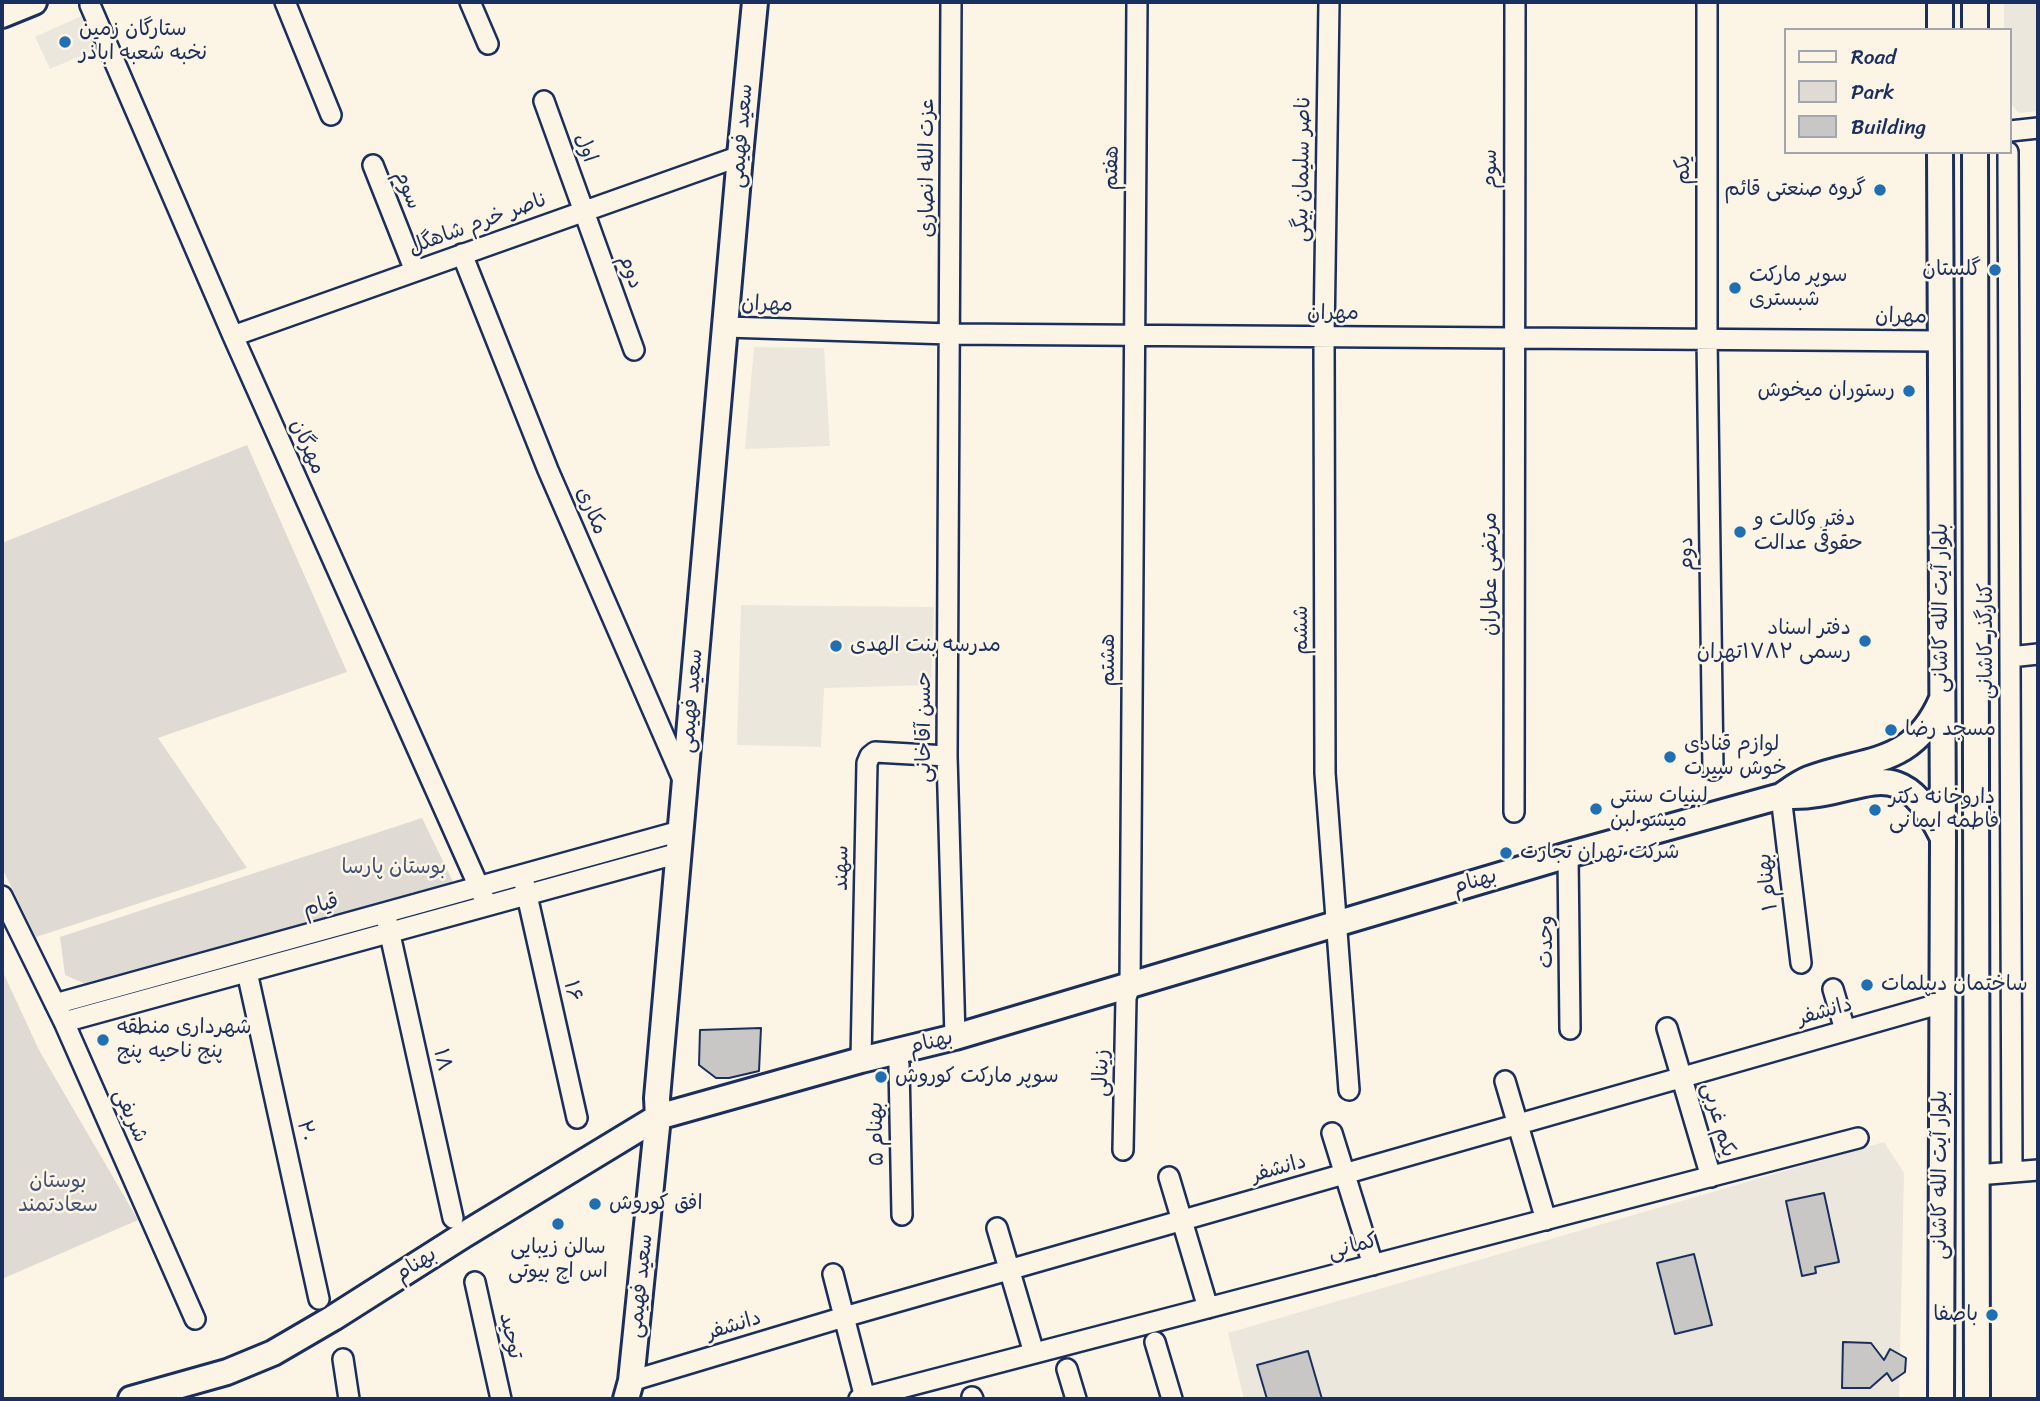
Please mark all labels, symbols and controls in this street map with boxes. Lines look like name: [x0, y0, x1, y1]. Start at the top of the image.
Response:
place label: ستارگان زمین نخبه شعبه اباذر: [79, 17, 207, 67]
legend: [1784, 28, 2012, 154]
marker: ستارگان زمین نخبه شعبه اباذر: [57, 34, 73, 50]
text: Road: [1851, 38, 1896, 76]
text: Park: [1851, 73, 1894, 111]
street label: سعید فهیمی: [725, 83, 759, 189]
street label: ناصر سلیمان بیگی: [1289, 96, 1317, 242]
street label: عزت الله انصاری: [915, 98, 941, 238]
text: Building: [1851, 108, 1926, 146]
street label: اول: [568, 130, 602, 166]
street label: هفتم: [1099, 145, 1125, 191]
street label: سوم: [1478, 149, 1504, 189]
street label: یکم: [1671, 155, 1697, 185]
street label: سوم: [388, 167, 426, 213]
place label: گروه صنعتی قائم: [1724, 177, 1866, 203]
marker: گروه صنعتی قائم: [1872, 182, 1888, 198]
street label: ناصر خرم شاهگل: [405, 187, 551, 261]
street label: دوم: [612, 252, 648, 292]
place label: گلستان: [1922, 257, 1981, 283]
marker: گلستان: [1987, 262, 2003, 278]
place label: سوپر مارکت شبستری: [1749, 263, 1848, 313]
marker: سوپر مارکت شبستری: [1727, 280, 1743, 296]
street label: مهران: [741, 292, 793, 318]
street label: مهران: [1307, 301, 1359, 327]
street label: مهران: [1875, 304, 1927, 330]
place label: رستوران میخوش: [1757, 378, 1895, 404]
marker: رستوران میخوش: [1901, 383, 1917, 399]
street label: مهرگان: [284, 416, 330, 478]
street label: مکاری: [570, 483, 612, 539]
place label: دفتر وکالت و حقوقی عدالت: [1754, 507, 1863, 557]
street label: مرتضی عطاران: [1478, 512, 1504, 636]
street label: بلوار آیت الله کاشانی: [1929, 523, 1955, 693]
marker: دفتر وکالت و حقوقی عدالت: [1732, 524, 1748, 540]
street label: دوم: [1674, 537, 1700, 571]
street label: کنارگذر کاشانی: [1974, 583, 2000, 699]
street label: ششم: [1289, 605, 1315, 655]
place label: دفتر اسناد رسمی ۱۷۸۲تهران: [1697, 616, 1851, 666]
place label: مدرسه بنت الهدی: [850, 633, 1001, 659]
street label: هشتم: [1096, 633, 1122, 687]
marker: دفتر اسناد رسمی ۱۷۸۲تهران: [1857, 633, 1873, 649]
marker: مدرسه بنت الهدی: [828, 638, 844, 654]
street label: سعید فهیمی: [675, 648, 709, 754]
street label: حسن آقاخانی: [912, 671, 938, 783]
place label: مسجد رضا: [1905, 717, 1996, 743]
marker: مسجد رضا: [1883, 722, 1899, 738]
place label: لوازم قنادی خوش سیرت: [1684, 732, 1787, 782]
marker: لوازم قنادی خوش سیرت: [1662, 749, 1678, 765]
place label: لبنیات سنتی میشو لبن: [1610, 784, 1708, 834]
place label: داروخانه دکتر فاطمه ایمانی: [1889, 785, 1999, 835]
marker: لبنیات سنتی میشو لبن: [1588, 801, 1604, 817]
marker: داروخانه دکتر فاطمه ایمانی: [1867, 802, 1883, 818]
place label: شرکت تهران تجارت: [1520, 840, 1680, 866]
street label: سهند: [829, 845, 855, 891]
marker: شرکت تهران تجارت: [1498, 845, 1514, 861]
street label: بهنام ۱: [1752, 852, 1784, 912]
park label: بوستان پارسا: [342, 855, 446, 881]
street label: بهنام: [1450, 864, 1500, 900]
street label: قیام: [300, 889, 342, 923]
street label: وحدت: [1534, 915, 1560, 969]
place label: ساختمان دیپلمات: [1881, 972, 2028, 998]
marker: ساختمان دیپلمات: [1859, 977, 1875, 993]
street label: ۱۶: [557, 978, 587, 1004]
street label: دانشفر: [1795, 992, 1855, 1032]
place label: شهرداری منطقه پنج ناحیه پنج: [117, 1015, 252, 1065]
street label: بهنام: [906, 1025, 956, 1061]
marker: شهرداری منطقه پنج ناحیه پنج: [95, 1032, 111, 1048]
street label: ۱۸: [427, 1046, 457, 1074]
street label: زینالی: [1089, 1049, 1115, 1097]
place label: سوپر ماركت كوروش: [895, 1064, 1059, 1090]
marker: سوپر ماركت كوروش: [873, 1069, 889, 1085]
street label: یکم غربی: [1695, 1080, 1741, 1160]
street label: شریفی: [107, 1085, 153, 1147]
street label: بلوار آیت الله کاشانی: [1928, 1090, 1954, 1260]
street label: بهنام ۵: [864, 1102, 890, 1166]
street label: ۲۰: [290, 1118, 320, 1144]
street label: دانشفر: [1249, 1149, 1309, 1189]
park label: بوستان سعادتمند: [18, 1169, 98, 1219]
place label: افق کوروش: [609, 1191, 703, 1217]
marker: افق کوروش: [587, 1196, 603, 1212]
marker: سالن زیبایی اس اچ بیوتی: [550, 1216, 566, 1232]
street label: کمانی: [1325, 1228, 1381, 1266]
street label: سعید فهیمی: [623, 1233, 659, 1339]
place label: سالن زیبایی اس اچ بیوتی: [508, 1235, 608, 1285]
street label: بهنام: [390, 1242, 442, 1288]
place label: باصفا: [1933, 1302, 1978, 1328]
street label: دانشفر: [704, 1306, 764, 1346]
marker: باصفا: [1984, 1307, 2000, 1323]
street label: توحید: [493, 1311, 527, 1361]

